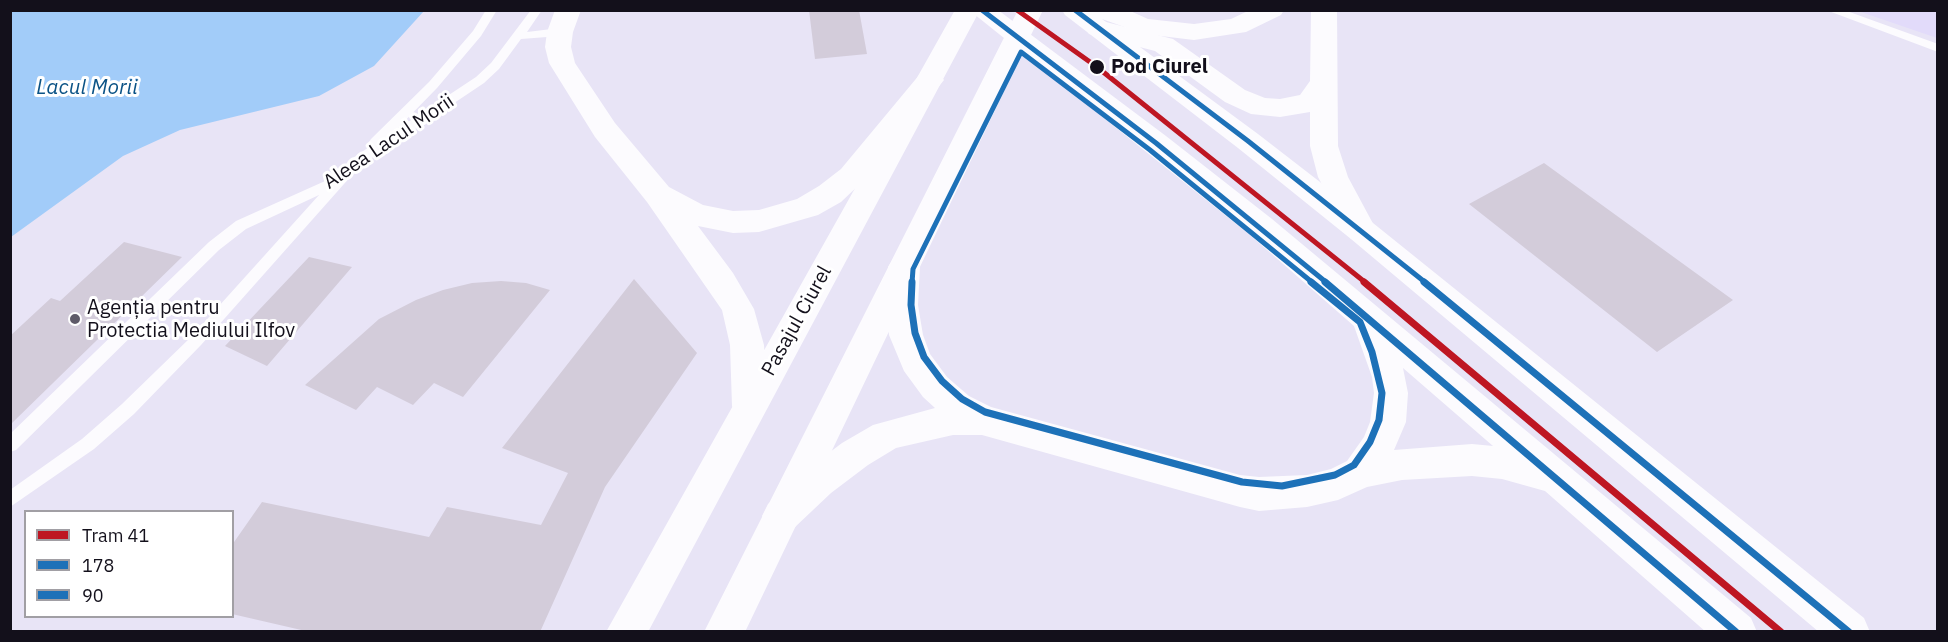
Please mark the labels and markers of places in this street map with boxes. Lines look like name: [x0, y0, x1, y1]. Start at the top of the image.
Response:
place label: Pod Ciurel: [1111, 55, 1208, 79]
marker: Pod Ciurel: [1088, 58, 1106, 76]
place label: Agenția pentru Protectia Mediului Ilfov: [87, 296, 295, 343]
marker: Agenția pentru Protectia Mediului Ilfov: [68, 312, 82, 326]

